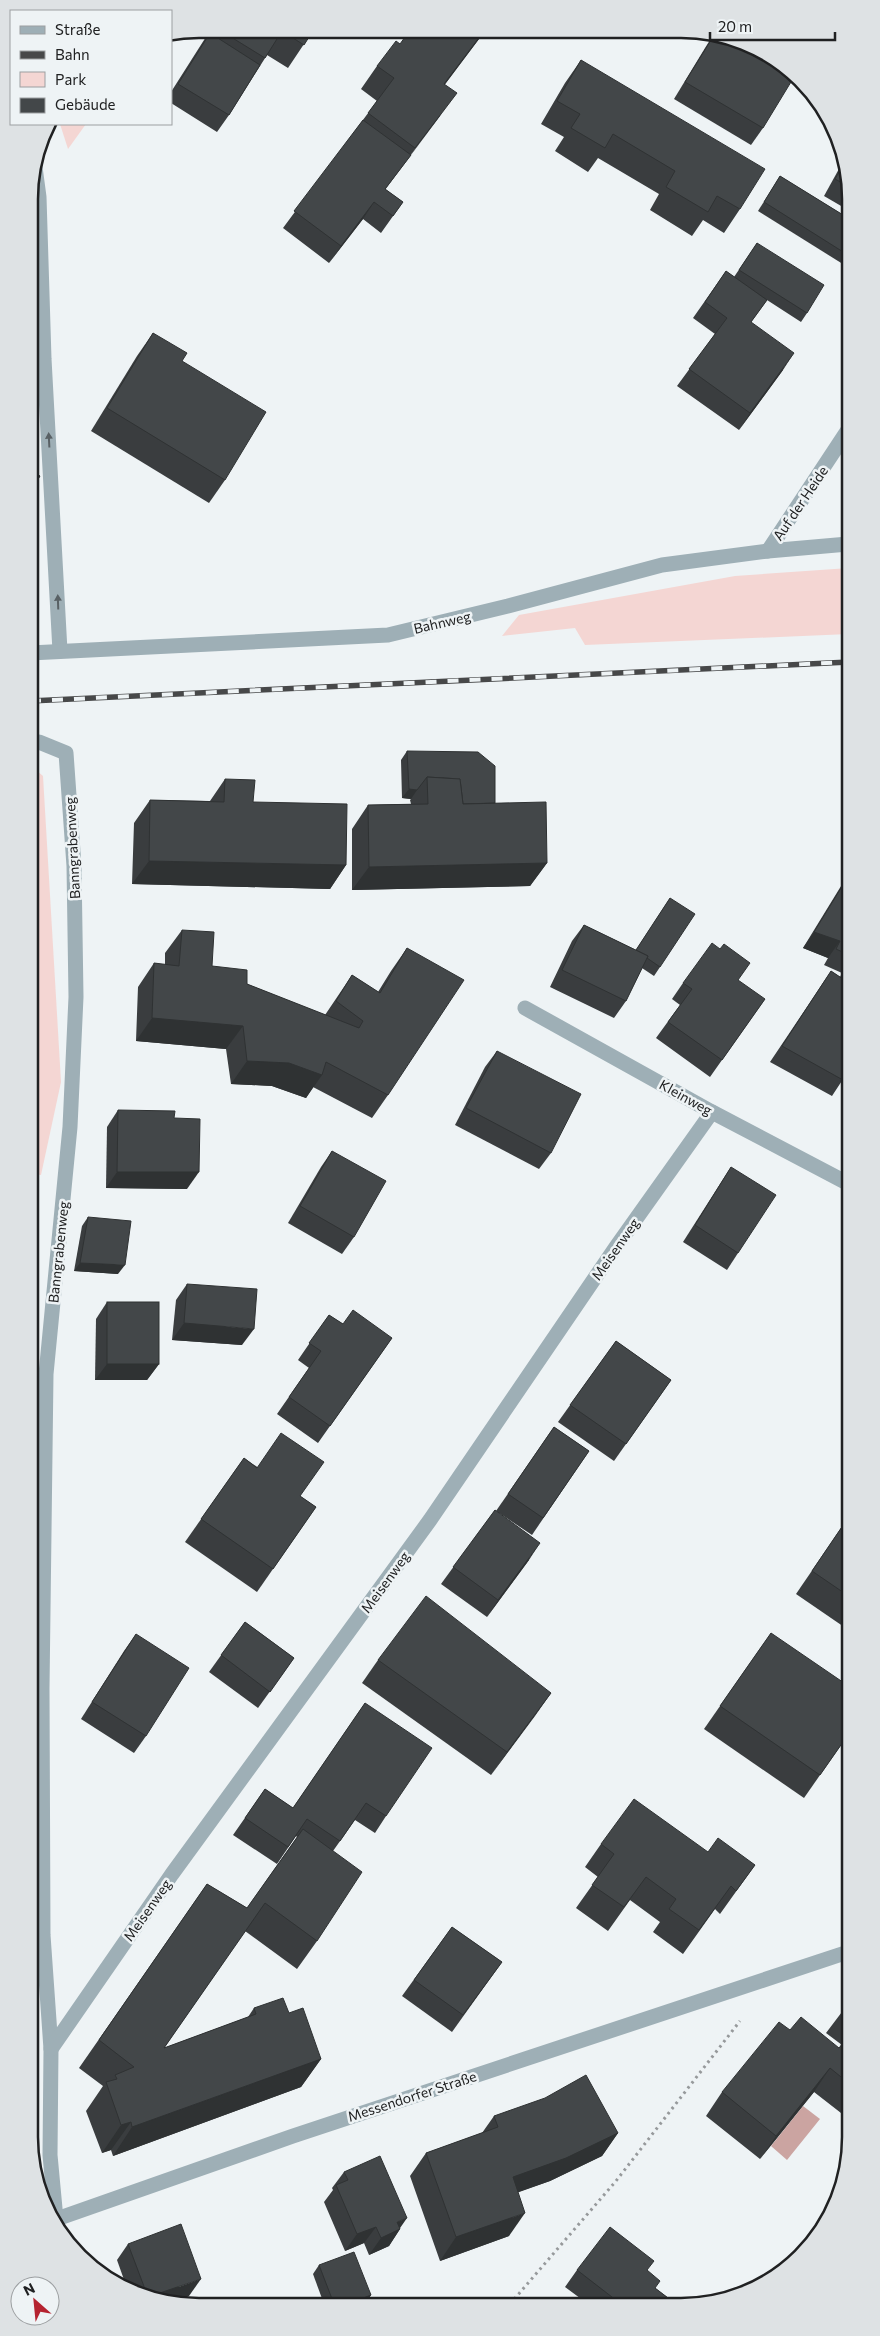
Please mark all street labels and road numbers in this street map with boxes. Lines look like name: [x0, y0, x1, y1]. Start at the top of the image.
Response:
street label: Auf der Heide: [769, 462, 831, 544]
street label: Bahnweg: [412, 607, 473, 637]
street label: Banngrabenweg: [61, 796, 83, 899]
street label: Kleinweg: [657, 1076, 716, 1119]
street label: Banngrabenweg: [44, 1200, 72, 1304]
street label: Meisenweg: [587, 1214, 643, 1283]
street label: Meisenweg: [357, 1548, 413, 1616]
street label: Meisenweg: [119, 1875, 175, 1944]
street label: Messendorfer Straße: [346, 2067, 478, 2125]

